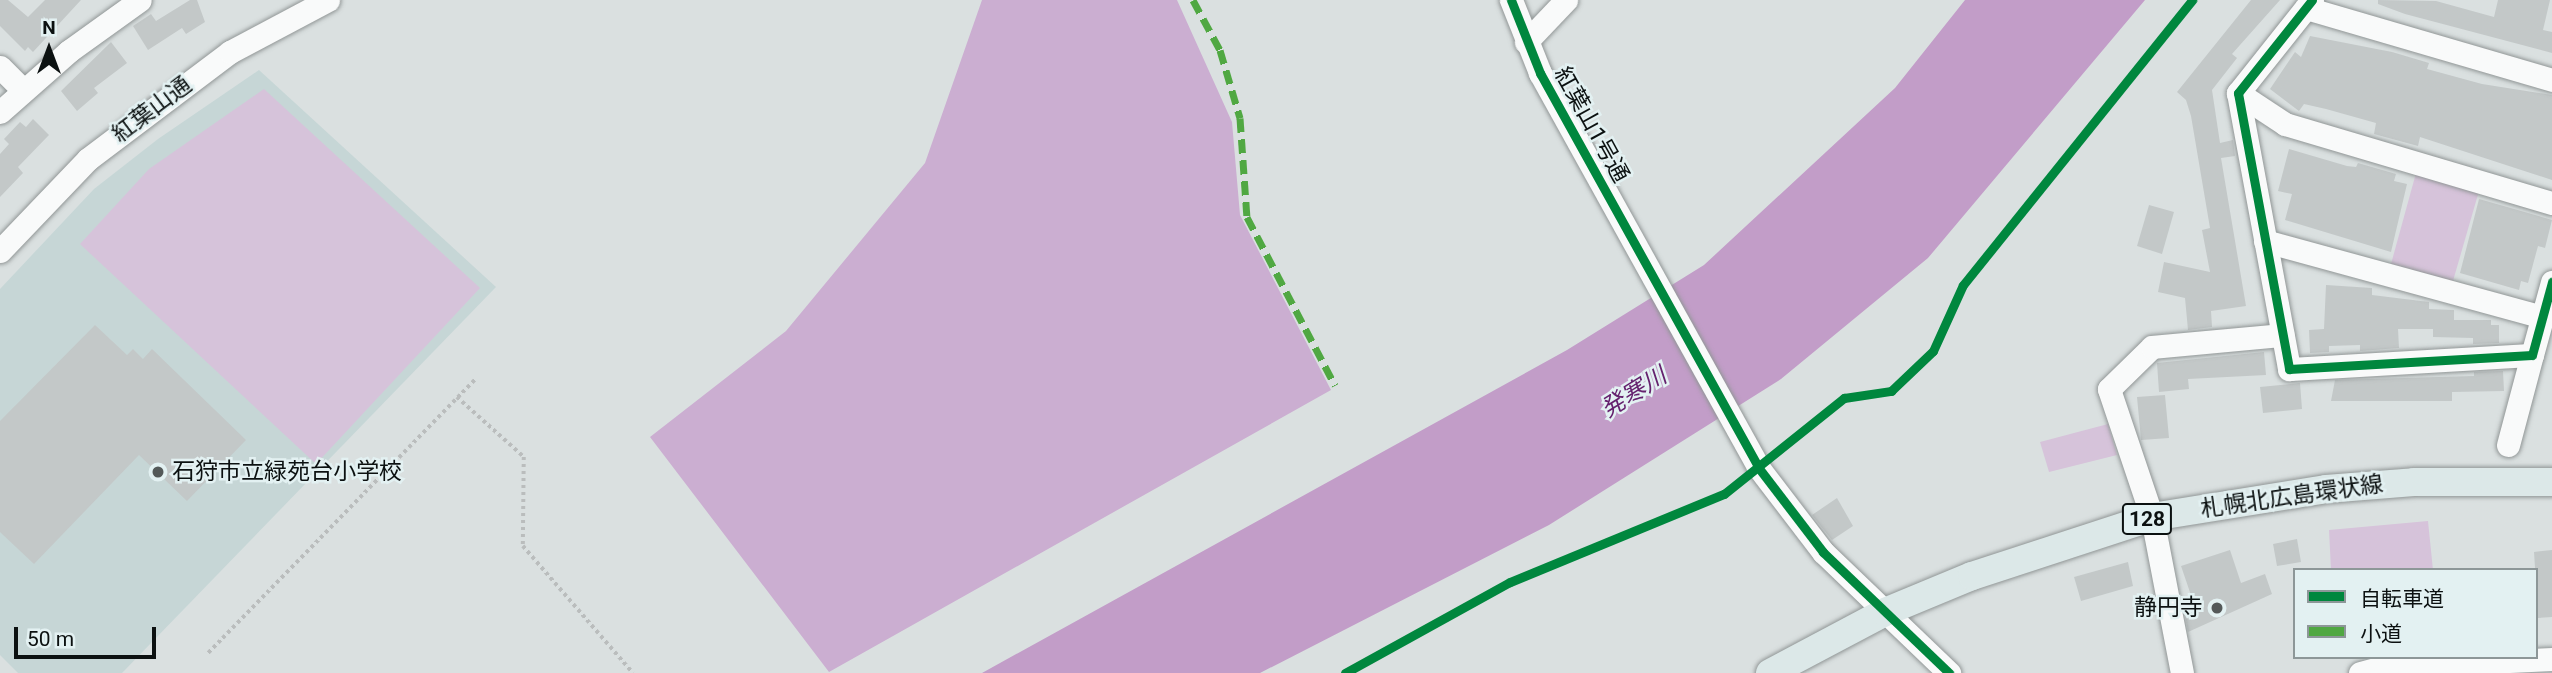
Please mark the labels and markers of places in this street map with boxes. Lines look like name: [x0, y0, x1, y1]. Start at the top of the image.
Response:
place label: 石狩市立緑苑台小学校: [172, 458, 402, 486]
marker: 石狩市立緑苑台小学校: [150, 464, 166, 480]
place label: 静円寺: [2134, 594, 2203, 622]
marker: 静円寺: [2209, 600, 2225, 616]

